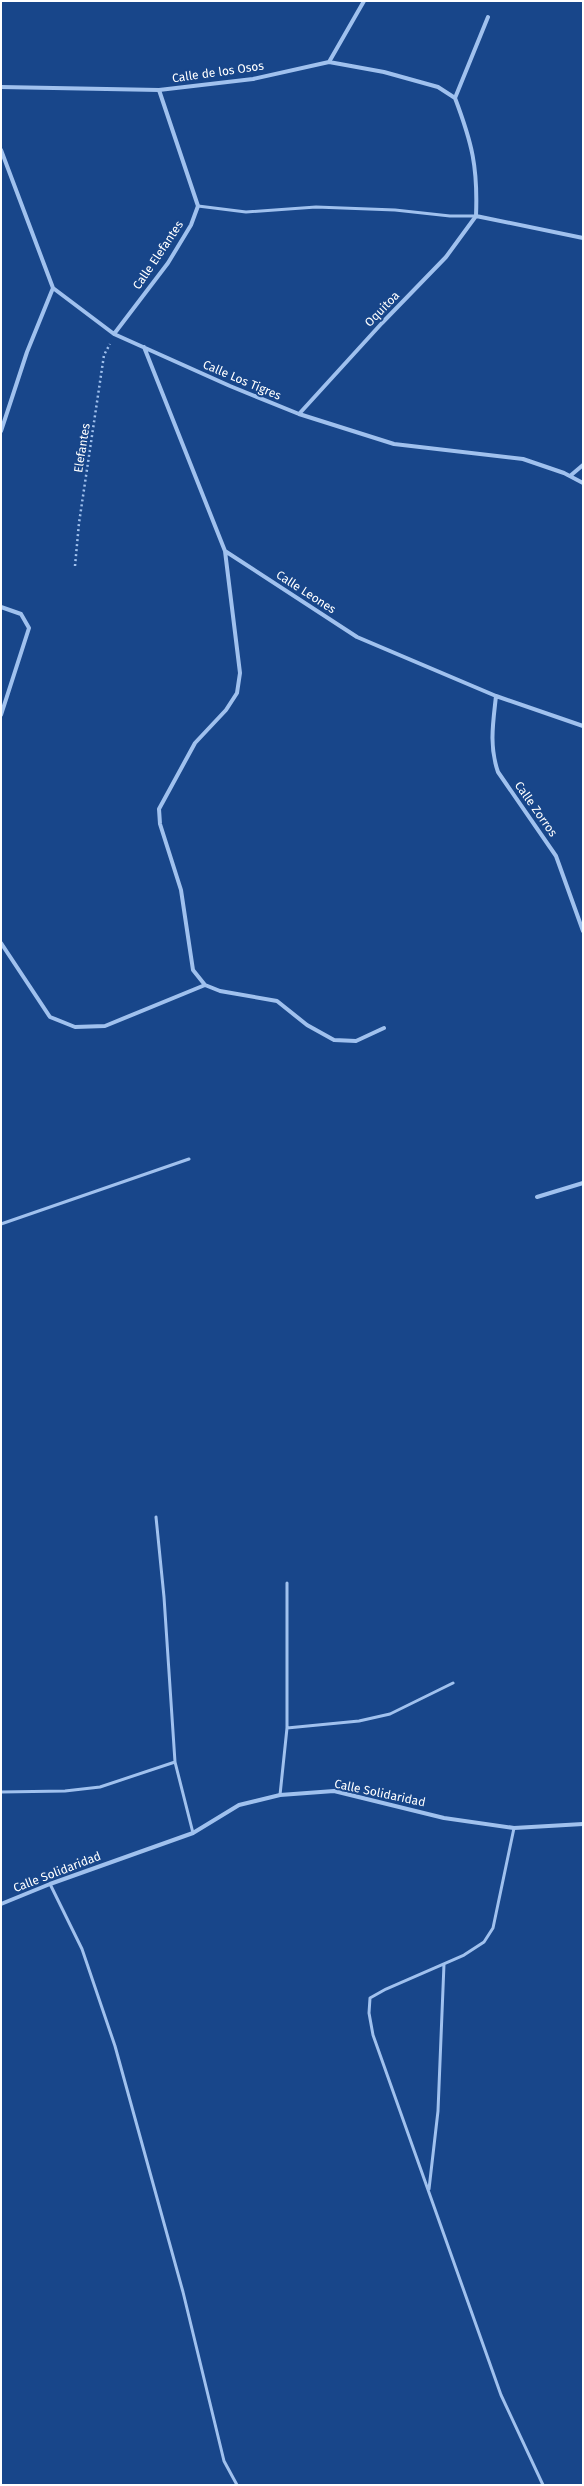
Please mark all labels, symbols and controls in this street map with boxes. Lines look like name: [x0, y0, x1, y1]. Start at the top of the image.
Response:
street label: Calle de los Osos: [171, 59, 265, 85]
street label: Calle Elefantes: [130, 218, 186, 292]
street label: Oquitoa: [362, 289, 402, 329]
street label: Calle Los Tigres: [201, 357, 283, 403]
street label: Elefantes: [71, 422, 93, 474]
street label: Calle Leones: [274, 568, 339, 617]
street label: Calle Zorros: [512, 779, 560, 840]
street label: Calle Solidaridad: [333, 1777, 427, 1809]
street label: Calle Solidaridad: [11, 1849, 103, 1895]

